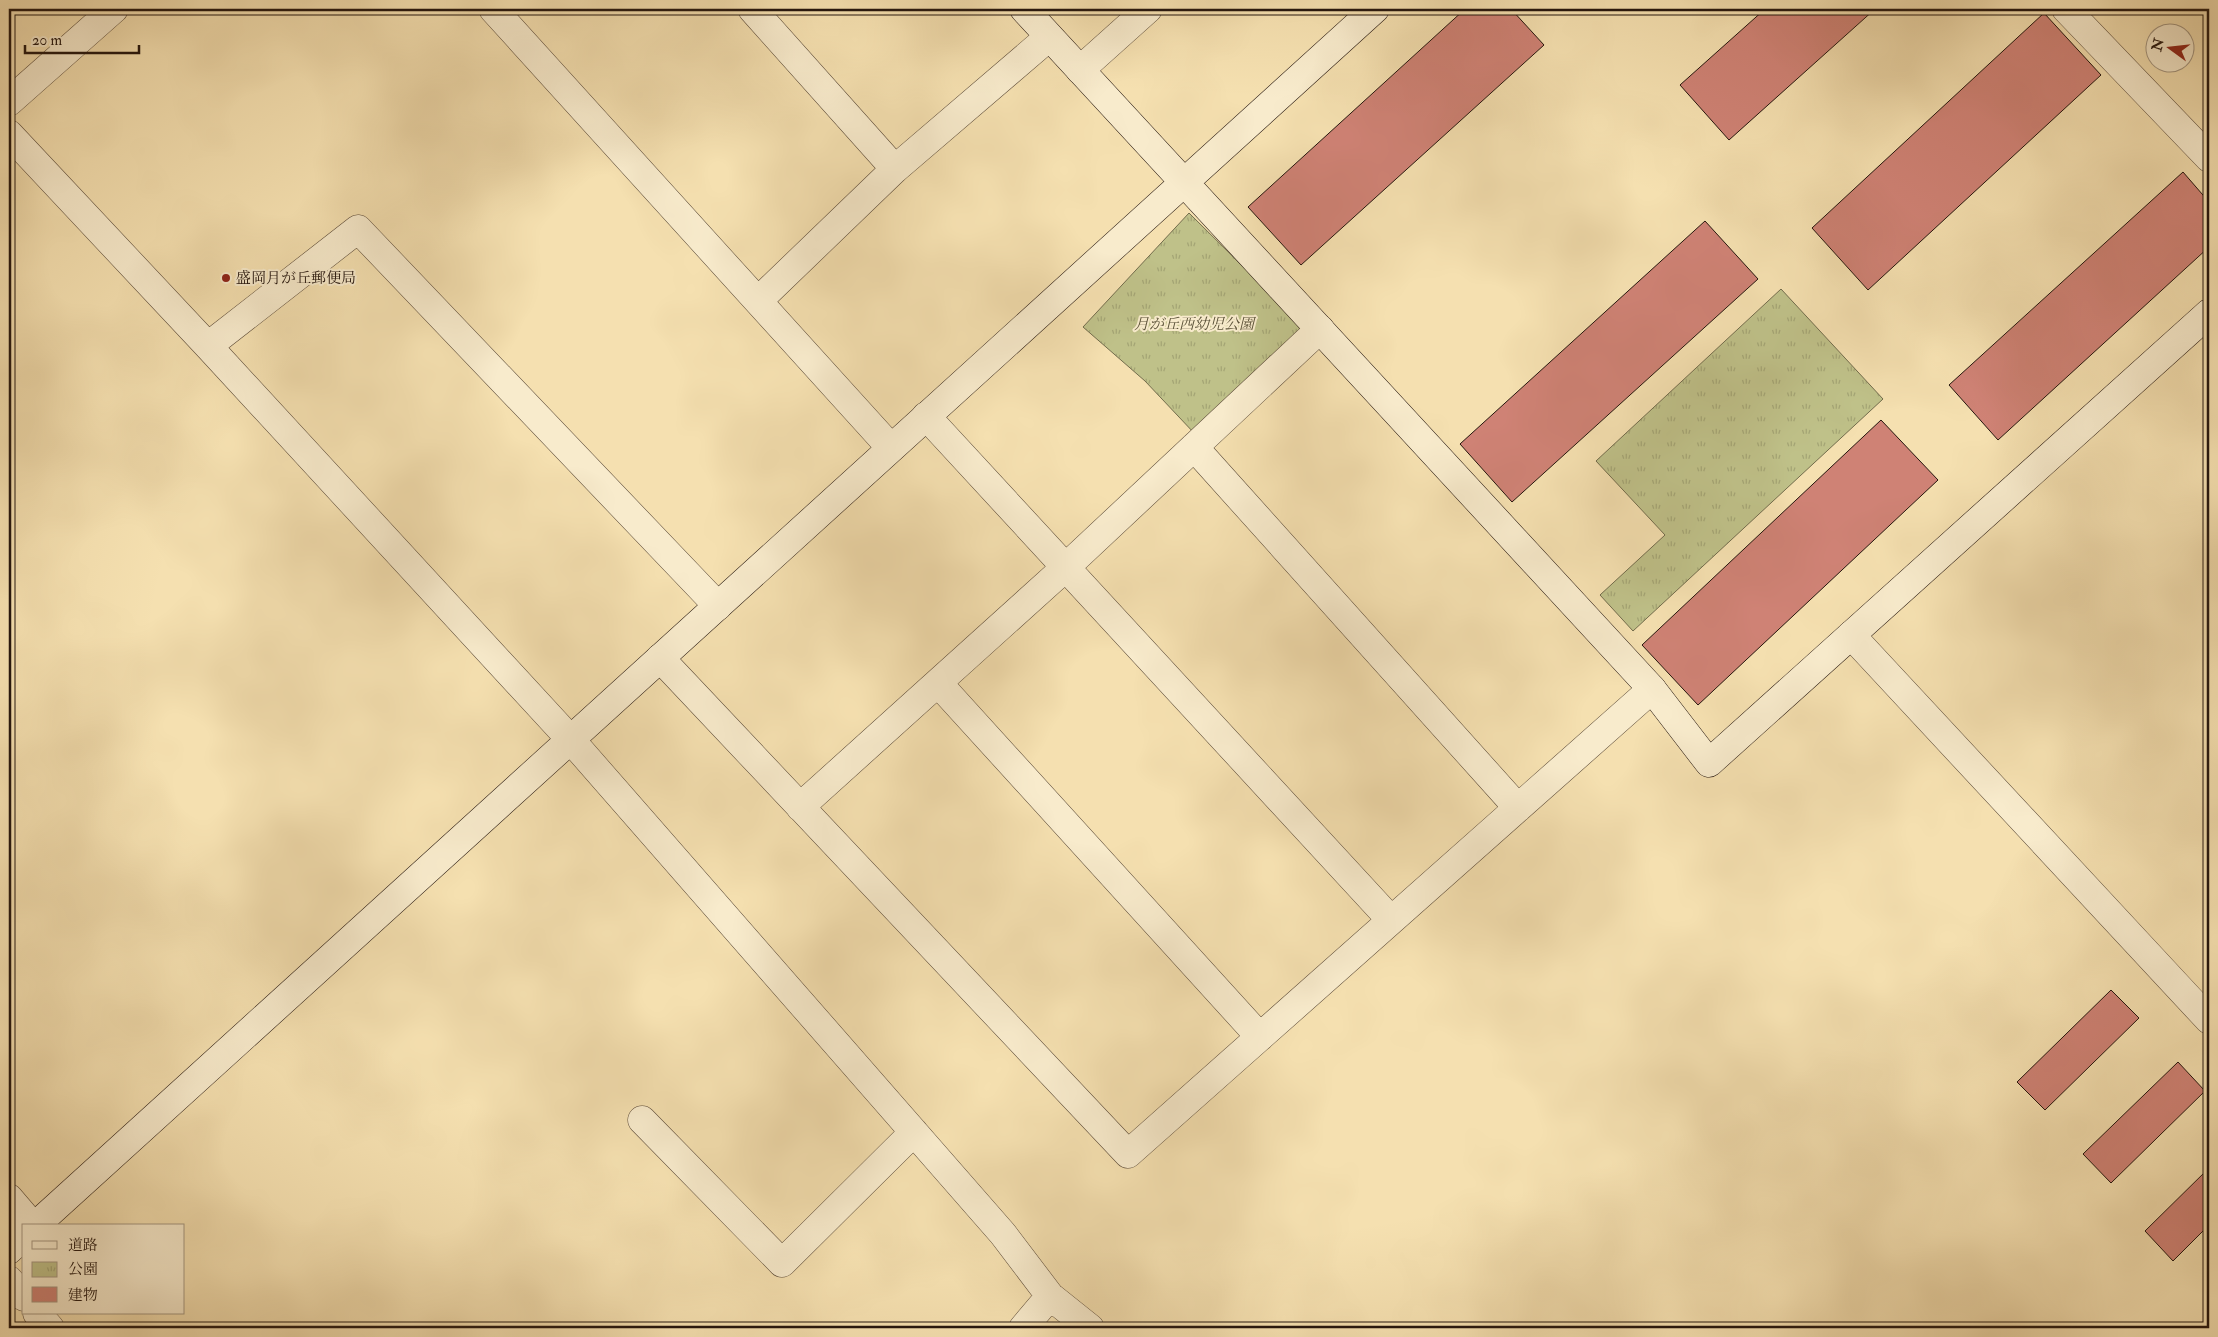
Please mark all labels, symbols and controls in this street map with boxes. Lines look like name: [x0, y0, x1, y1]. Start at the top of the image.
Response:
scale bar: [25, 22, 139, 54]
north arrow: [2146, 22, 2196, 72]
text: 20 m: [32, 31, 62, 50]
text: N: [2148, 36, 2168, 54]
place label: 盛岡月が丘郵便局: [236, 269, 356, 288]
marker: 盛岡月が丘郵便局: [220, 272, 232, 284]
park label: 月が丘西幼児公園: [1134, 315, 1257, 334]
legend: [22, 1224, 185, 1314]
text: 道路: [68, 1236, 98, 1255]
text: 公園: [68, 1260, 98, 1279]
text: 建物: [68, 1286, 98, 1305]

